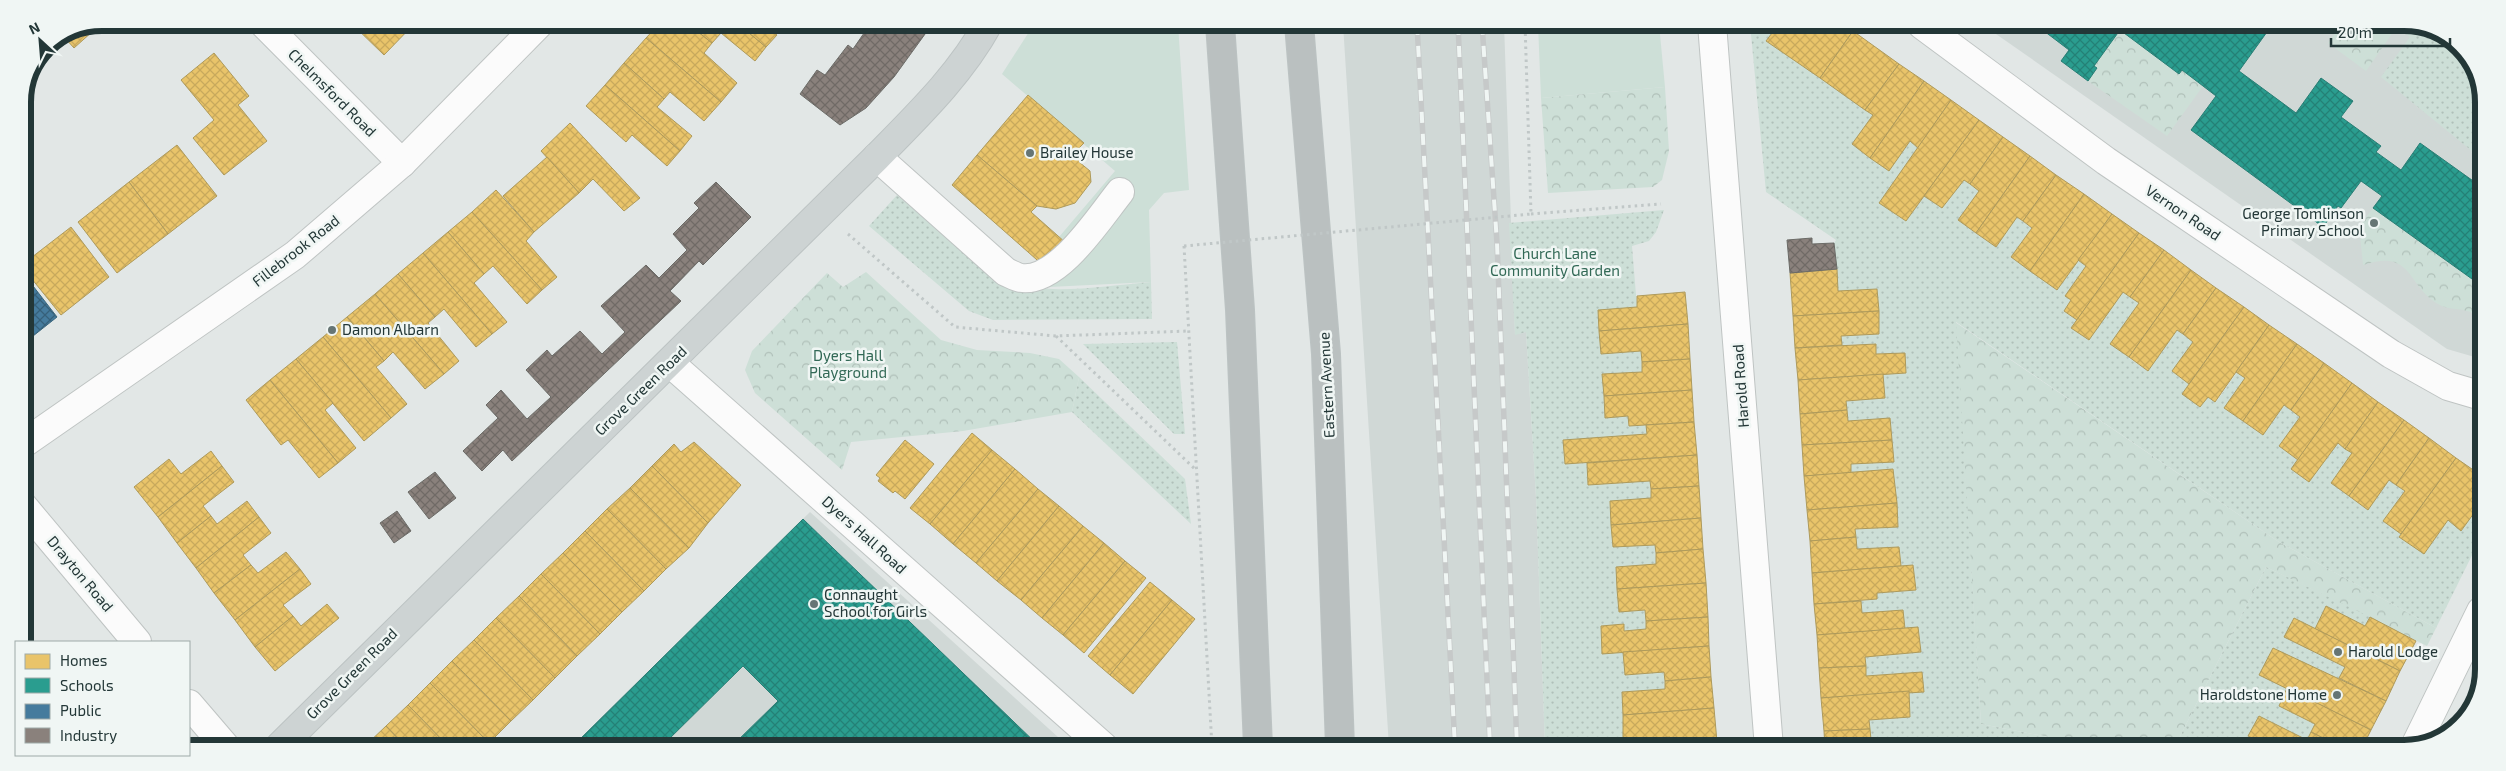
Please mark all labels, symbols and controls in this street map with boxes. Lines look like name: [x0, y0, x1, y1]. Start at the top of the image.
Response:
north arrow: [15, 15, 65, 65]
scale bar: [2331, 15, 2450, 47]
text: N: [26, 18, 42, 38]
text: 20 m: [2338, 23, 2372, 41]
street label: Chelmsford Road: [285, 45, 380, 140]
place label: Brailey House: [1040, 143, 1133, 161]
marker: Brailey House: [1024, 147, 1036, 159]
street label: Vernon Road: [2143, 181, 2224, 244]
place label: George Tomlinson Primary School: [2242, 204, 2365, 239]
street label: Fillebrook Road: [248, 211, 343, 290]
marker: George Tomlinson Primary School: [2368, 217, 2380, 229]
park label: Church Lane Community Garden: [1490, 244, 1620, 279]
place label: Damon Albarn: [342, 320, 439, 338]
marker: Damon Albarn: [326, 324, 338, 336]
street label: Eastern Avenue: [1314, 332, 1338, 438]
street label: Grove Green Road: [591, 342, 690, 439]
street label: Harold Road: [1728, 344, 1752, 428]
park label: Dyers Hall Playground: [809, 346, 887, 381]
street label: Dyers Hall Road: [819, 492, 911, 577]
street label: Drayton Road: [44, 532, 118, 615]
place label: Connaught School for Girls: [824, 585, 927, 620]
marker: Connaught School for Girls: [808, 598, 820, 610]
street label: Grove Green Road: [302, 624, 400, 722]
legend: [15, 641, 190, 756]
place label: Harold Lodge: [2348, 642, 2438, 660]
marker: Harold Lodge: [2332, 646, 2344, 658]
text: Homes: [60, 651, 107, 669]
text: Schools: [60, 676, 114, 694]
place label: Haroldstone Home: [2200, 685, 2327, 703]
marker: Haroldstone Home: [2331, 689, 2343, 701]
text: Public: [60, 701, 101, 719]
text: Industry: [60, 726, 117, 744]

